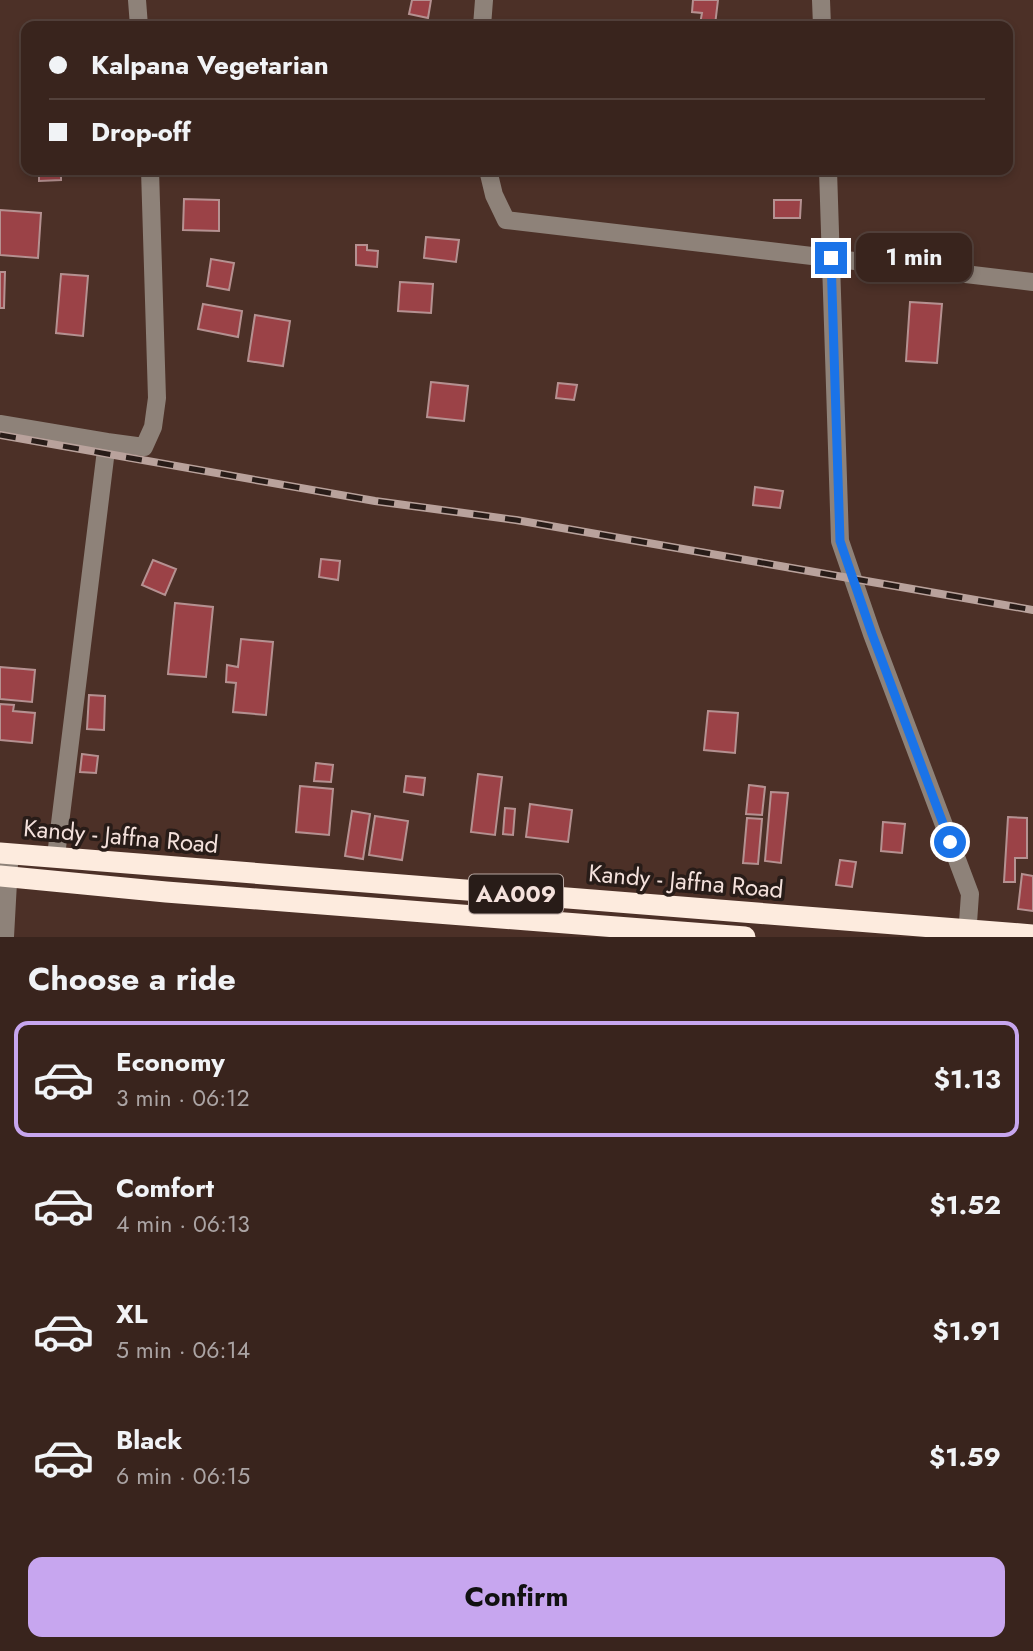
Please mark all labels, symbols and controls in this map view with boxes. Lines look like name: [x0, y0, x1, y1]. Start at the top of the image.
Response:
text: Kalpana Vegetarian: [91, 46, 329, 84]
text: Drop-off: [91, 113, 191, 151]
callout: 1 min: [856, 233, 971, 282]
text: 1 min: [885, 240, 943, 274]
route end: [815, 242, 847, 274]
street label: Kandy - Jaffna Road: [22, 810, 220, 862]
route start: [934, 826, 966, 858]
street label: Kandy - Jaffna Road: [587, 855, 785, 907]
road number: AA009: [469, 874, 563, 914]
text: Choose a ride: [28, 956, 236, 1002]
text: Economy: [116, 1043, 225, 1081]
icon: car: [32, 1048, 95, 1111]
text: $1.13: [934, 1060, 1001, 1098]
text: 3 min · 06:12: [116, 1081, 250, 1115]
text: Comfort: [116, 1169, 214, 1207]
icon: car: [32, 1174, 95, 1237]
text: $1.52: [929, 1186, 1001, 1224]
text: 4 min · 06:13: [116, 1207, 250, 1241]
text: XL: [116, 1295, 148, 1333]
icon: car: [32, 1300, 95, 1363]
text: $1.91: [933, 1312, 1001, 1350]
text: 5 min · 06:14: [116, 1333, 250, 1367]
text: Black: [116, 1421, 182, 1459]
icon: car: [32, 1426, 95, 1489]
text: $1.59: [929, 1438, 1001, 1476]
text: 6 min · 06:15: [116, 1459, 250, 1493]
button: Confirm: [28, 1557, 1005, 1637]

